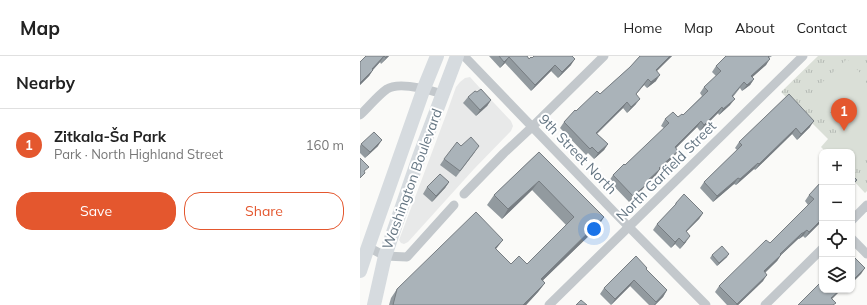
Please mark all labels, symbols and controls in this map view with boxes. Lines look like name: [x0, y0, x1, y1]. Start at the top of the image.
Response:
text: Map: [20, 16, 60, 40]
text: Home: [623, 19, 662, 37]
text: Map: [684, 19, 713, 37]
text: About: [735, 19, 775, 37]
text: Contact: [797, 19, 847, 37]
text: Nearby: [16, 72, 75, 93]
pin: 1: [831, 98, 857, 131]
street label: Washington Boulevard: [378, 106, 446, 252]
street label: 9th Street North: [535, 110, 621, 198]
street label: North Garfield Street: [612, 117, 720, 225]
text: Zitkala-Ša Park: [54, 127, 166, 146]
text: 1: [25, 137, 33, 153]
text: 160 m: [306, 137, 344, 153]
text: Park · North Highland Street: [54, 146, 223, 162]
map controls: [819, 149, 855, 293]
button: +: [819, 149, 855, 185]
button: −: [819, 185, 855, 221]
button: Save: [16, 192, 176, 230]
button: Share: [184, 192, 344, 230]
your location: [584, 219, 604, 239]
button: locate: [819, 221, 855, 257]
button: layers: [819, 257, 855, 293]

